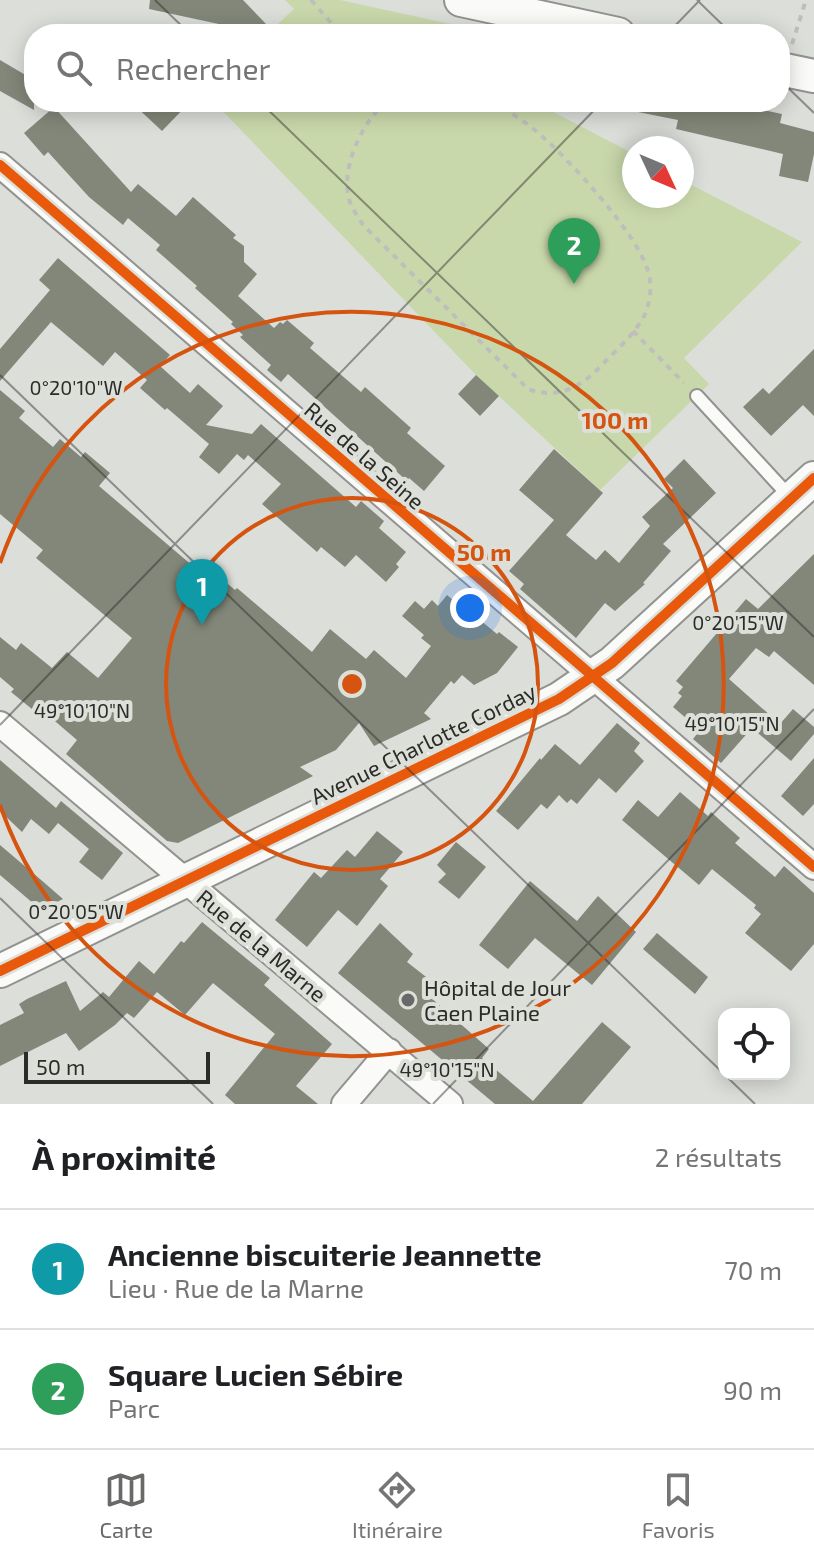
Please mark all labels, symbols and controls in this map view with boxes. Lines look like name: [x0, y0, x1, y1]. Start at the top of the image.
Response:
search box: [24, 24, 790, 112]
icon: search: [52, 46, 96, 90]
text: Rechercher: [116, 50, 271, 86]
north arrow: [622, 136, 694, 208]
pin: 2: [548, 218, 600, 284]
text: 0°20'10"W: [30, 375, 122, 399]
street label: Rue de la Seine: [300, 396, 430, 514]
text: 100 m: [582, 405, 648, 434]
text: 50 m: [457, 537, 511, 566]
pin: 1: [176, 559, 228, 625]
your location: [450, 588, 490, 628]
text: 0°20'15"W: [692, 610, 784, 634]
centre of rings: [338, 670, 366, 698]
street label: Avenue Charlotte Corday: [306, 677, 540, 809]
text: 49°10'10"N: [34, 698, 130, 722]
text: 49°10'15"N: [684, 711, 780, 735]
street label: Rue de la Marne: [192, 883, 332, 1007]
text: 0°20'05"W: [28, 899, 124, 923]
place label: Hôpital de Jour Caen Plaine: [424, 974, 571, 1025]
marker: Hôpital de Jour Caen Plaine: [399, 991, 417, 1009]
map controls: [718, 1008, 790, 1080]
button: locate: [718, 1008, 790, 1080]
scale bar: [24, 1048, 210, 1084]
text: 50 m: [36, 1053, 85, 1079]
text: 49°10'15"N: [399, 1057, 495, 1081]
text: À proximité: [32, 1136, 216, 1177]
text: 2 résultats: [655, 1141, 782, 1172]
text: Ancienne biscuiterie Jeannette: [108, 1236, 542, 1272]
text: 1: [52, 1254, 64, 1285]
text: 70 m: [724, 1254, 782, 1285]
text: Lieu · Rue de la Marne: [108, 1272, 364, 1303]
text: Square Lucien Sébire: [108, 1356, 403, 1392]
text: 2: [50, 1374, 66, 1405]
text: 90 m: [723, 1374, 782, 1405]
text: Parc: [108, 1392, 160, 1423]
tab: Carte: [99, 1468, 153, 1542]
tab: Itinéraire: [352, 1468, 443, 1542]
tab: Favoris: [642, 1468, 715, 1542]

